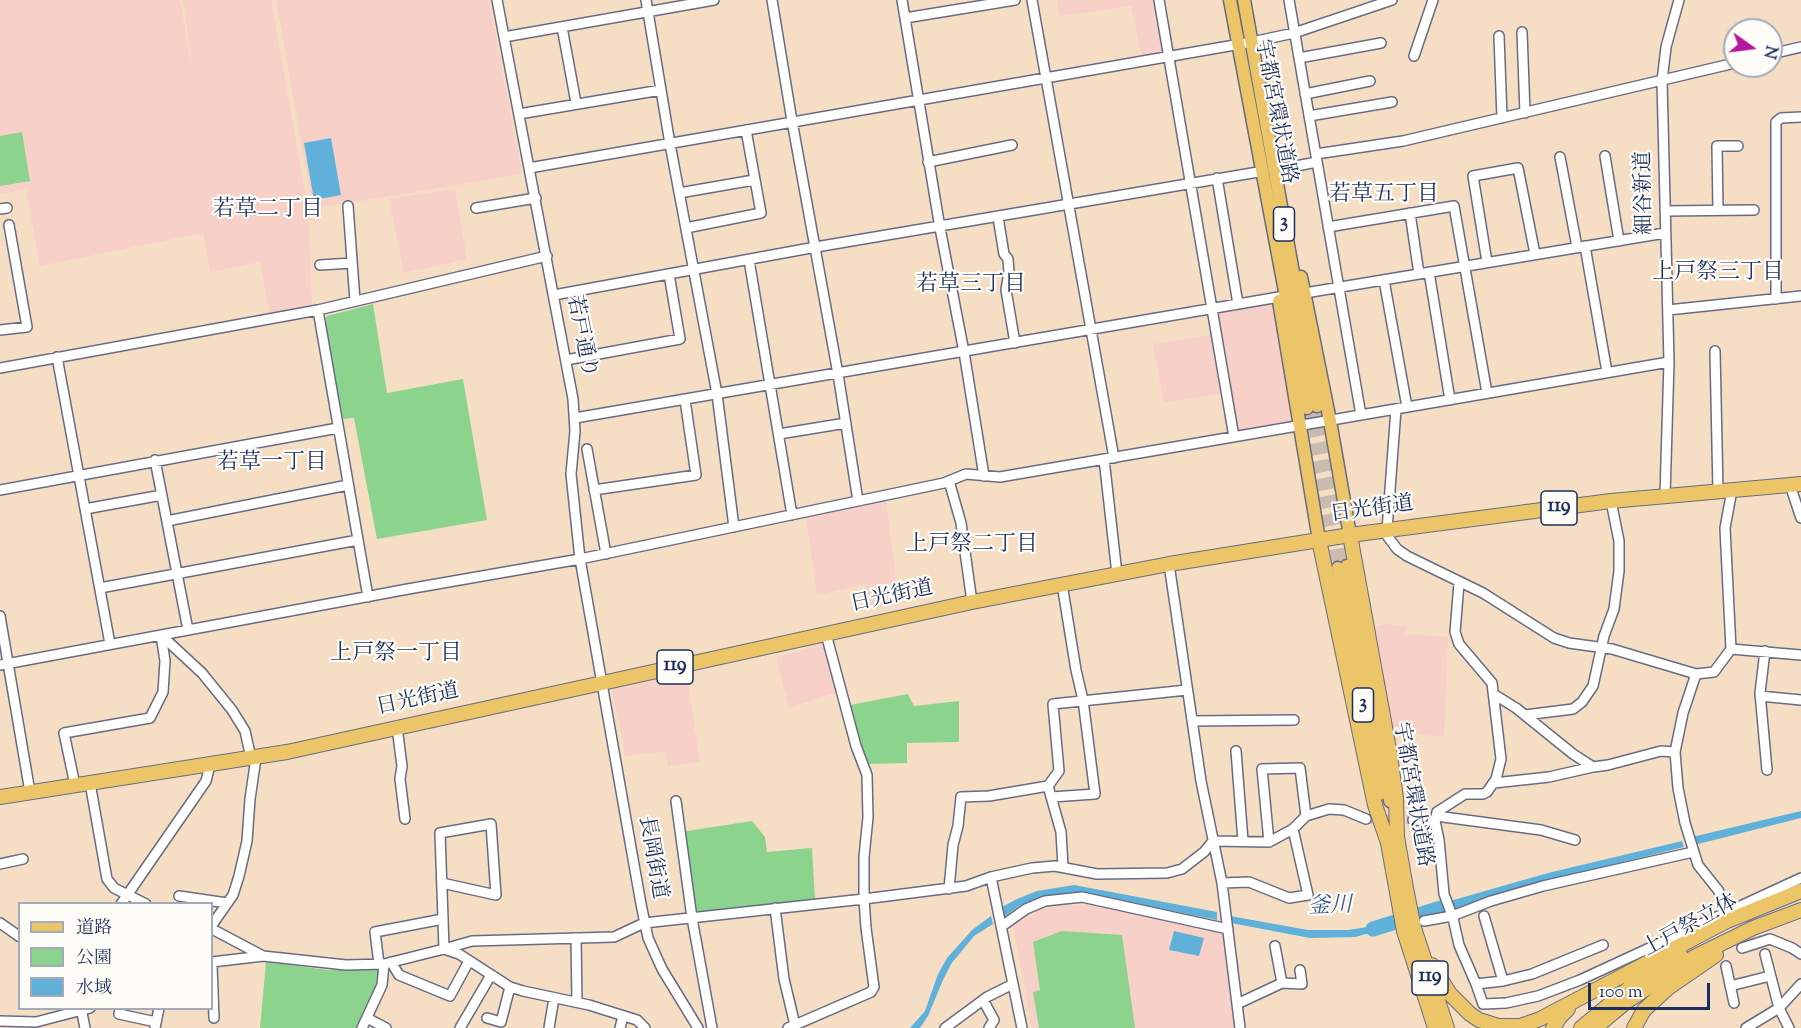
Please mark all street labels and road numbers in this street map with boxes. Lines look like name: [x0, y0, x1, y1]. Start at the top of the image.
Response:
street label: 宇都宮環状道路: [1248, 37, 1300, 187]
street label: 細谷新道: [1633, 151, 1659, 235]
road number: 3: [1274, 207, 1294, 241]
street label: 若戸通り: [560, 293, 600, 381]
road number: 119: [1541, 491, 1577, 525]
street label: 日光街道: [1329, 493, 1415, 529]
street label: 日光街道: [848, 577, 936, 619]
road number: 119: [657, 650, 693, 684]
street label: 日光街道: [374, 680, 462, 722]
road number: 3: [1352, 688, 1374, 722]
street label: 宇都宮環状道路: [1386, 720, 1436, 870]
street label: 長岡街道: [631, 814, 671, 902]
street label: 上戸祭立体: [1639, 891, 1743, 963]
road number: 119: [1412, 961, 1448, 995]

